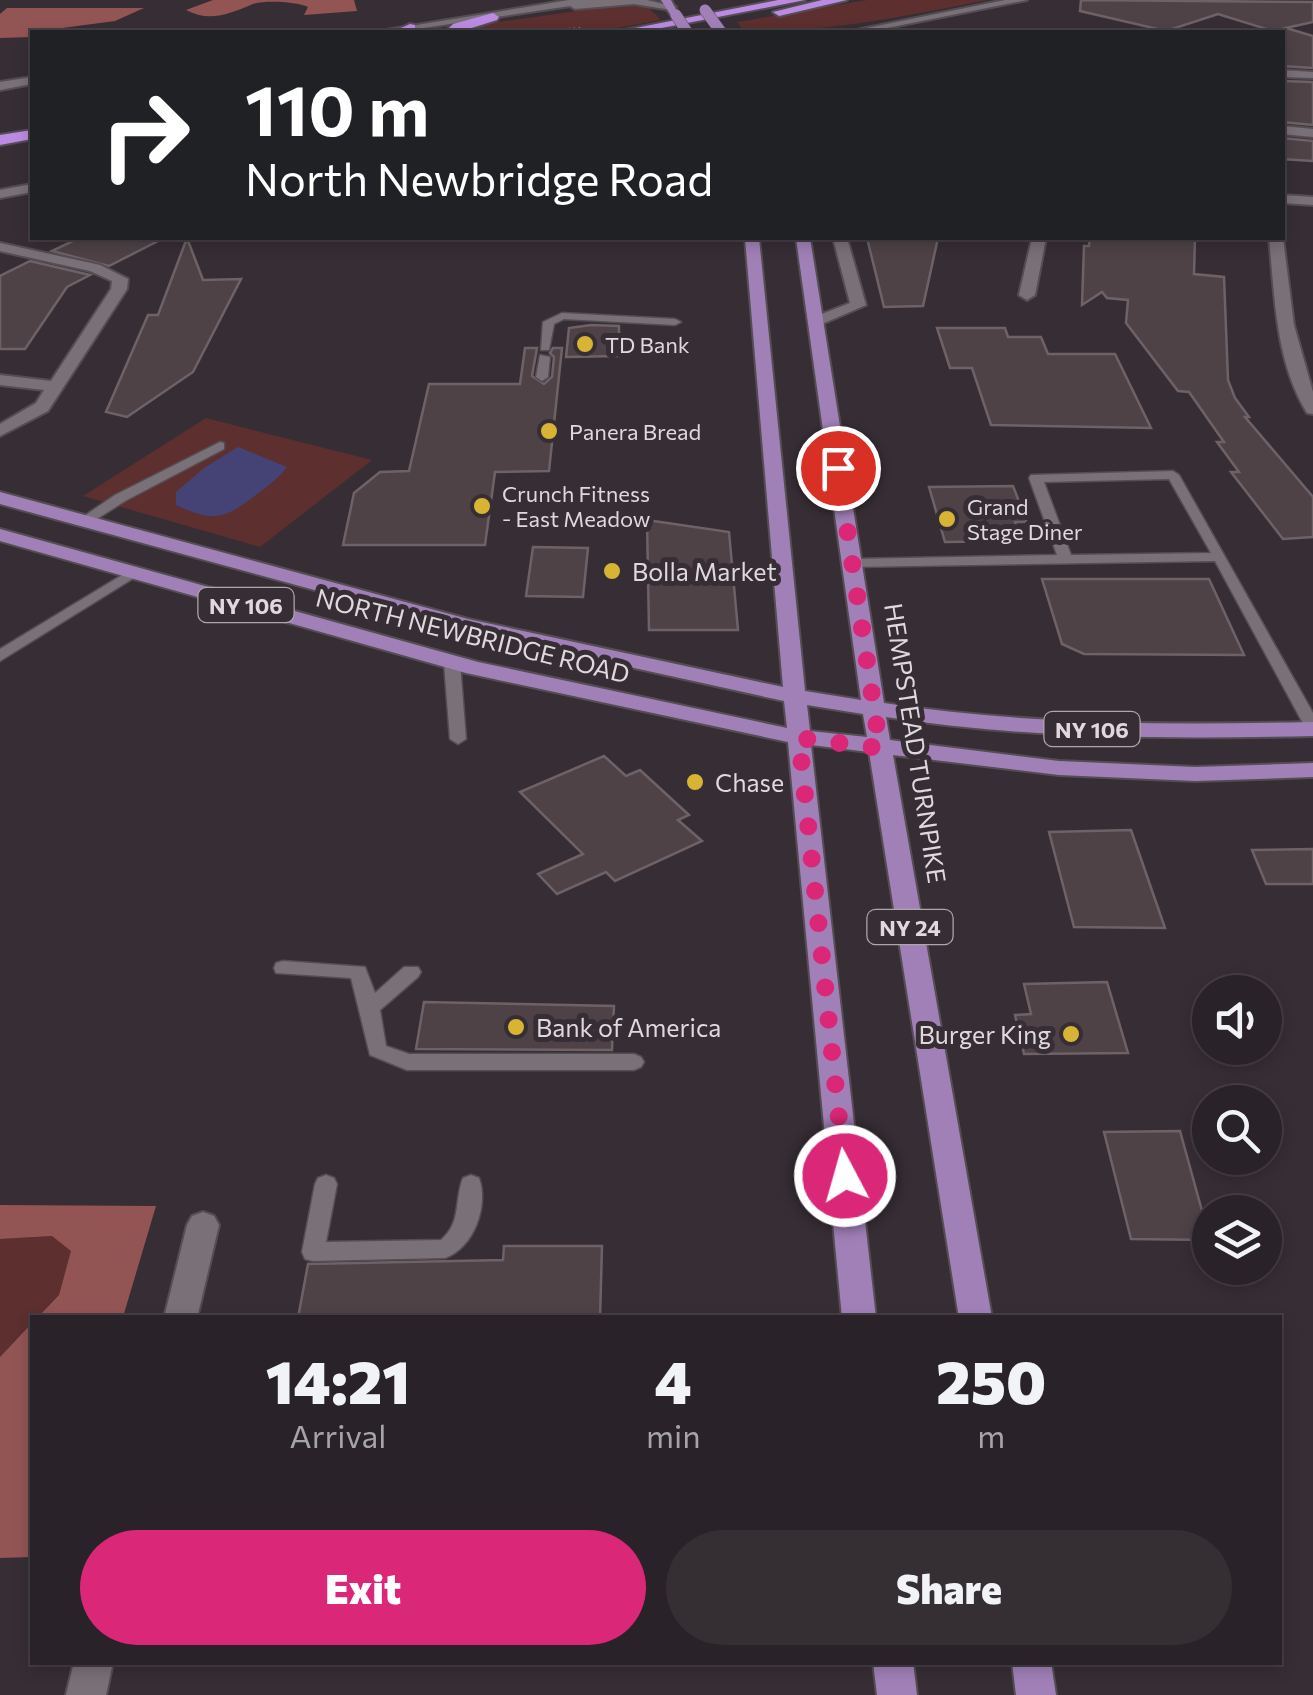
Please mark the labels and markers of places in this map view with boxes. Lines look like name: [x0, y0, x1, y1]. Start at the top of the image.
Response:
place label: TD Bank: [605, 331, 690, 358]
marker: TD Bank: [574, 333, 596, 355]
place label: Panera Bread: [569, 418, 701, 445]
marker: Panera Bread: [538, 420, 560, 442]
pin: [796, 426, 881, 511]
place label: Crunch Fitness - East Meadow: [502, 480, 651, 532]
place label: Grand Stage Diner: [967, 493, 1083, 545]
marker: Crunch Fitness - East Meadow: [471, 495, 493, 517]
marker: Grand Stage Diner: [936, 508, 958, 530]
place label: Bolla Market: [632, 556, 777, 586]
marker: Bolla Market: [601, 560, 623, 582]
place label: Chase: [715, 767, 784, 797]
marker: Chase: [684, 771, 706, 793]
place label: Bank of America: [536, 1012, 721, 1042]
marker: Bank of America: [505, 1016, 527, 1038]
place label: Burger King: [919, 1019, 1051, 1049]
marker: Burger King: [1060, 1023, 1082, 1045]

